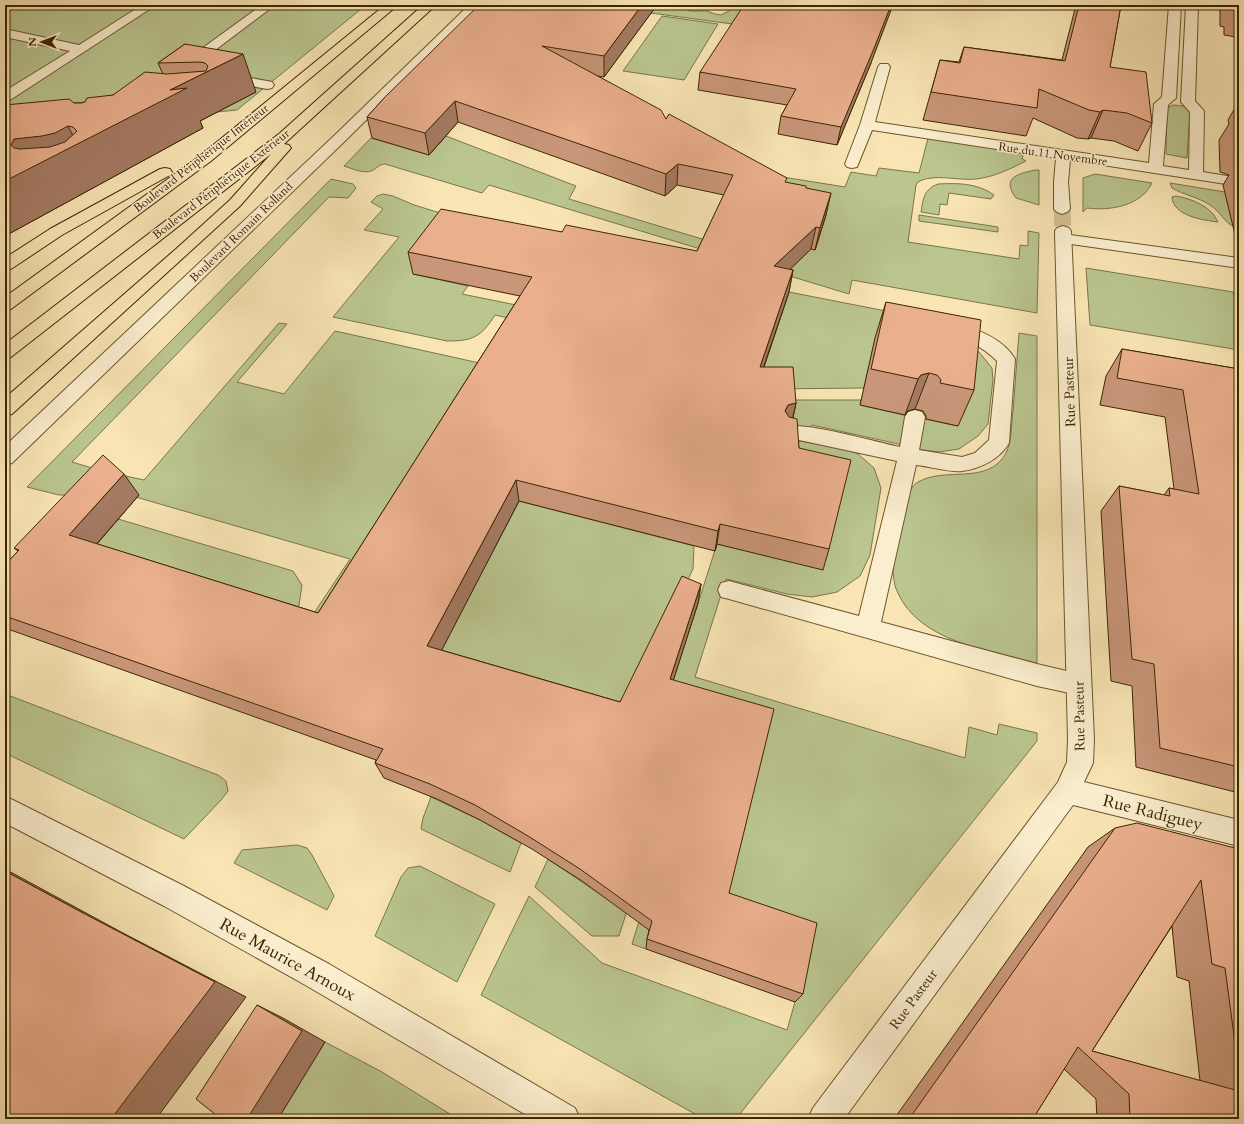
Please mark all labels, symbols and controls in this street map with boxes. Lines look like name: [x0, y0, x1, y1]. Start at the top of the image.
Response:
north arrow: [22, 22, 62, 62]
text: N: [25, 37, 40, 47]
street label: Boulevard Périphérique Intérieur: [130, 100, 272, 216]
street label: Boulevard Périphérique Extérieur: [149, 125, 293, 243]
street label: Rue du 11 Novembre: [997, 138, 1109, 170]
street label: Boulevard Romain Rolland: [186, 178, 297, 286]
street label: Rue Pasteur: [1059, 356, 1080, 427]
street label: Rue Pasteur: [1069, 680, 1090, 751]
street label: Rue Radiguey: [1101, 789, 1205, 836]
street label: Rue Maurice Arnoux: [216, 913, 360, 1007]
street label: Rue Pasteur: [885, 965, 942, 1033]

